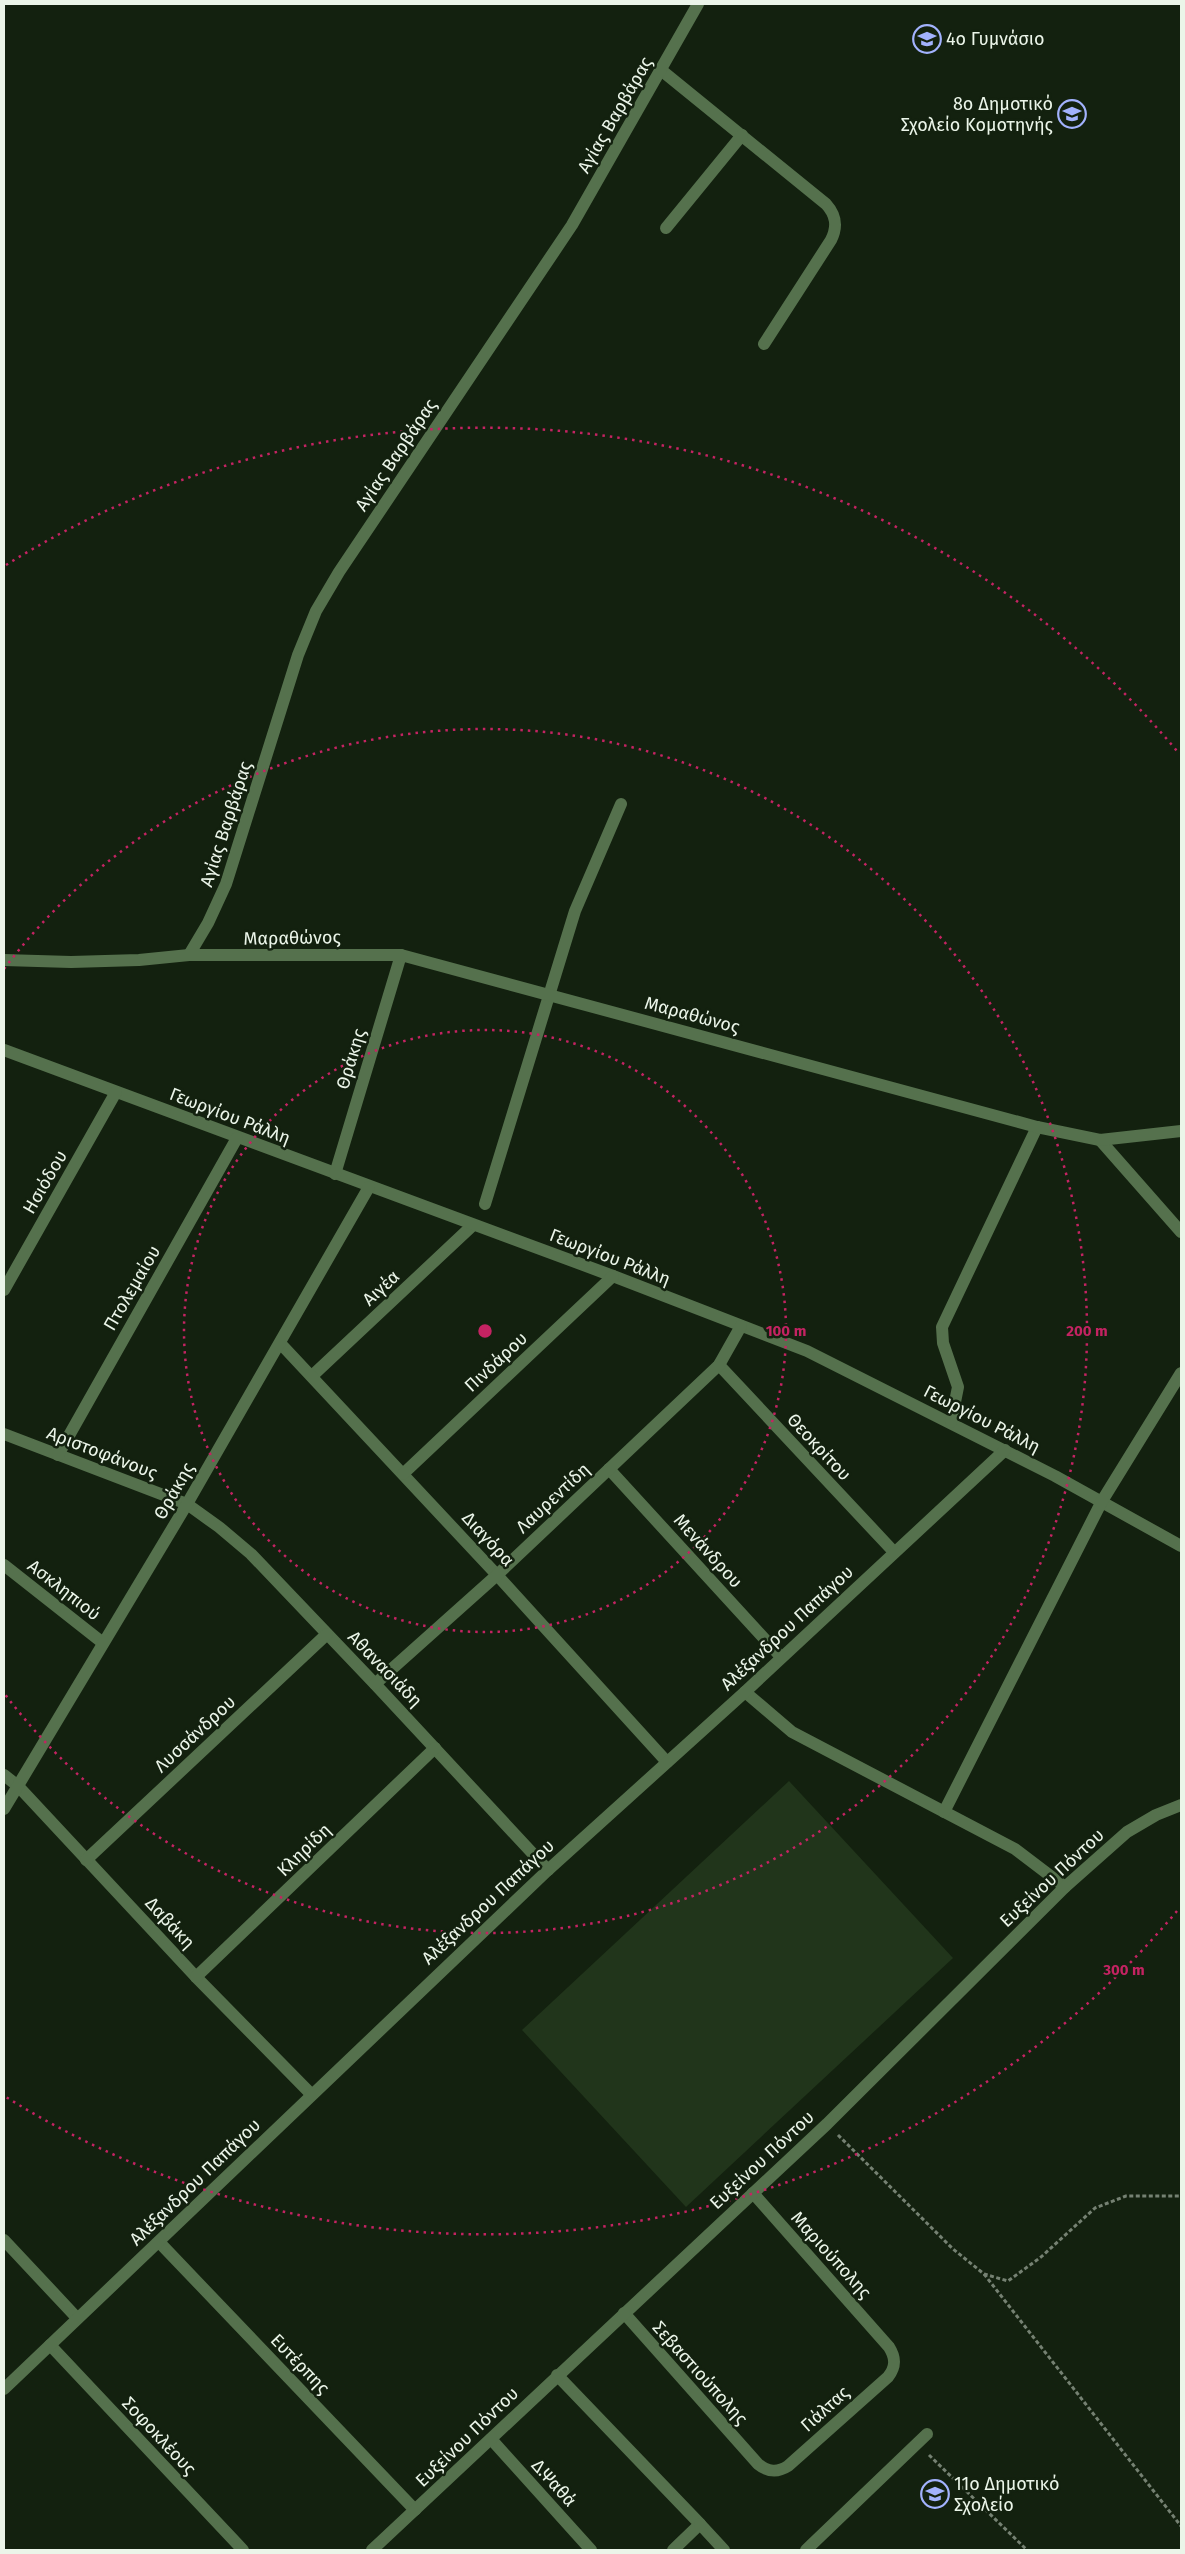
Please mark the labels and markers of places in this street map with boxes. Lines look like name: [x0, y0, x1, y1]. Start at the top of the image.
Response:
school or university icon: 4ο Γυμνάσιο: [912, 24, 942, 54]
place label: 4ο Γυμνάσιο: [946, 28, 1044, 50]
place label: 8ο Δημοτικό Σχολείο Κομοτηνής: [901, 93, 1054, 136]
school or university icon: 8ο Δημοτικό Σχολείο Κομοτηνής: [1057, 99, 1087, 129]
centre of rings: [476, 1322, 494, 1340]
place label: 11ο Δημοτικό Σχολείο: [954, 2473, 1059, 2516]
school or university icon: 11ο Δημοτικό Σχολείο: [920, 2479, 950, 2509]

